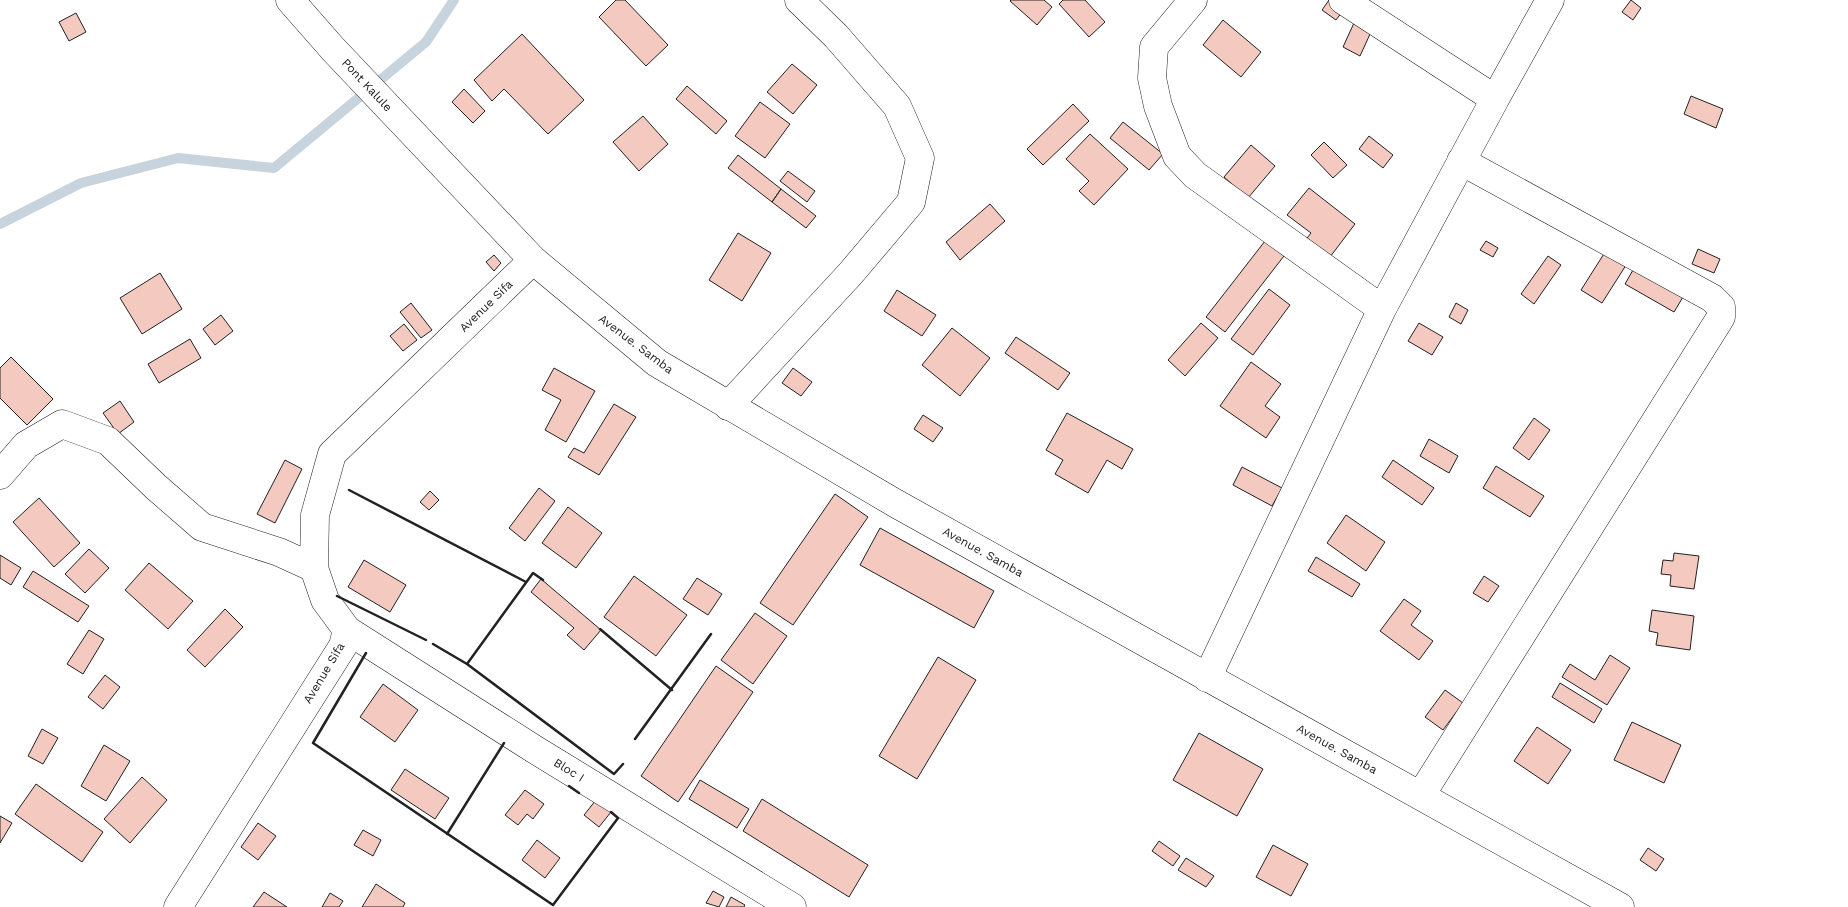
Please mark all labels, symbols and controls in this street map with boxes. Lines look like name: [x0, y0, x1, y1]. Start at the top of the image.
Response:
street label: Pont Kalule: [339, 56, 395, 114]
street label: Avenue Sifa: [456, 277, 516, 335]
street label: Avenue. Samba: [596, 311, 676, 377]
street label: Avenue. Samba: [940, 524, 1026, 580]
street label: Avenue Sifa: [300, 640, 348, 706]
street label: Avenue. Samba: [1294, 721, 1380, 777]
street label: Bloc I: [551, 755, 587, 785]

